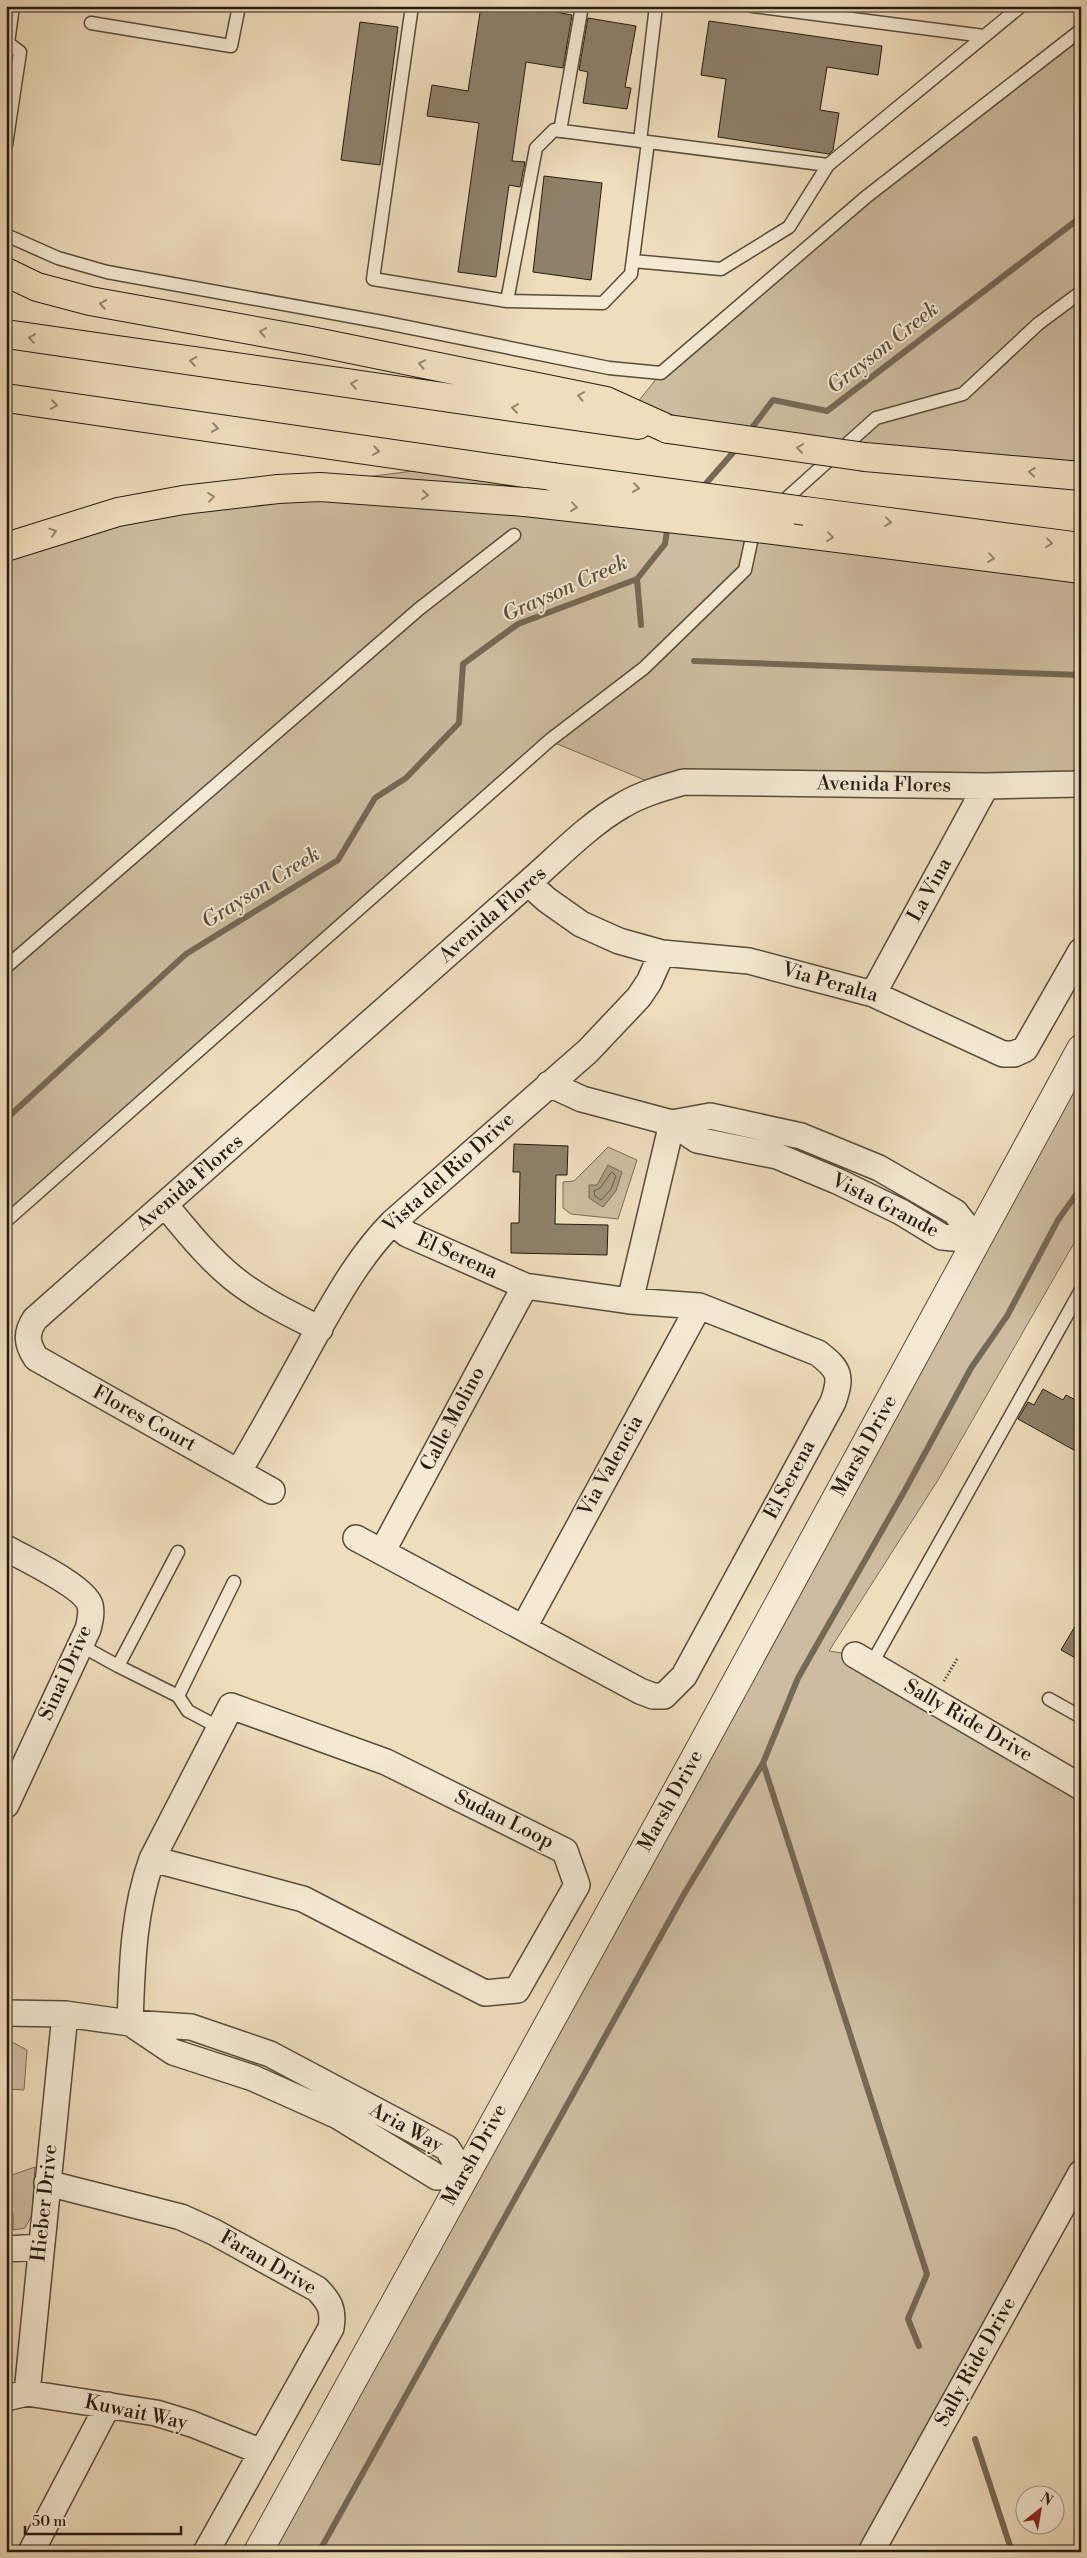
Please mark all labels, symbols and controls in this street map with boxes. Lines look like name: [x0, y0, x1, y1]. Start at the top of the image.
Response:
water label: Grayson Creek: [822, 296, 944, 400]
one-way arrow: [98, 299, 107, 309]
one-way arrow: [258, 328, 267, 338]
one-way arrow: [28, 333, 36, 344]
one-way arrow: [189, 357, 197, 367]
one-way arrow: [418, 359, 426, 369]
one-way arrow: [349, 380, 358, 390]
one-way arrow: [577, 391, 586, 402]
one-way arrow: [50, 399, 59, 409]
one-way arrow: [510, 403, 519, 413]
one-way arrow: [212, 422, 220, 433]
one-way arrow: [795, 443, 804, 453]
one-way arrow: [373, 445, 381, 456]
one-way arrow: [1028, 467, 1036, 478]
one-way arrow: [632, 482, 640, 493]
one-way arrow: [421, 489, 429, 500]
one-way arrow: [207, 492, 215, 503]
one-way arrow: [570, 501, 578, 512]
one-way arrow: [884, 516, 892, 527]
one-way arrow: [48, 528, 56, 538]
one-way arrow: [826, 532, 834, 542]
one-way arrow: [1045, 537, 1053, 547]
water label: Grayson Creek: [498, 550, 632, 628]
one-way arrow: [988, 552, 996, 563]
street label: Avenida Flores: [816, 771, 951, 799]
water label: Grayson Creek: [197, 841, 325, 935]
street label: La Vina: [902, 853, 958, 926]
street label: Avenida Flores: [433, 862, 552, 969]
street label: Via Peralta: [778, 957, 882, 1009]
street label: Vista del Rio Drive: [377, 1107, 520, 1239]
street label: Avenida Flores: [130, 1130, 249, 1237]
street label: Vista Grande: [826, 1168, 943, 1244]
street label: El Serena: [413, 1227, 502, 1285]
street label: Calle Molino: [415, 1363, 491, 1475]
street label: Flores Court: [88, 1380, 200, 1458]
street label: Marsh Drive: [827, 1391, 903, 1501]
street label: Via Valencia: [573, 1410, 649, 1522]
street label: El Serena: [759, 1435, 822, 1524]
street label: Sinai Drive: [34, 1621, 98, 1725]
street label: Sally Ride Drive: [899, 1674, 1037, 1768]
street label: Marsh Drive: [633, 1746, 709, 1856]
street label: Sudan Loop: [450, 1785, 558, 1855]
street label: Aria Way: [364, 2097, 447, 2158]
street label: Marsh Drive: [437, 2100, 513, 2210]
street label: Hieber Drive: [26, 2143, 64, 2263]
street label: Faran Drive: [215, 2225, 321, 2301]
street label: Sally Ride Drive: [930, 2293, 1022, 2431]
street label: Kuwait Way: [82, 2390, 190, 2436]
north arrow: [1014, 2486, 1064, 2536]
text: N: [1037, 2489, 1056, 2510]
scale bar: [25, 2503, 181, 2535]
text: 50 m: [32, 2512, 66, 2531]

